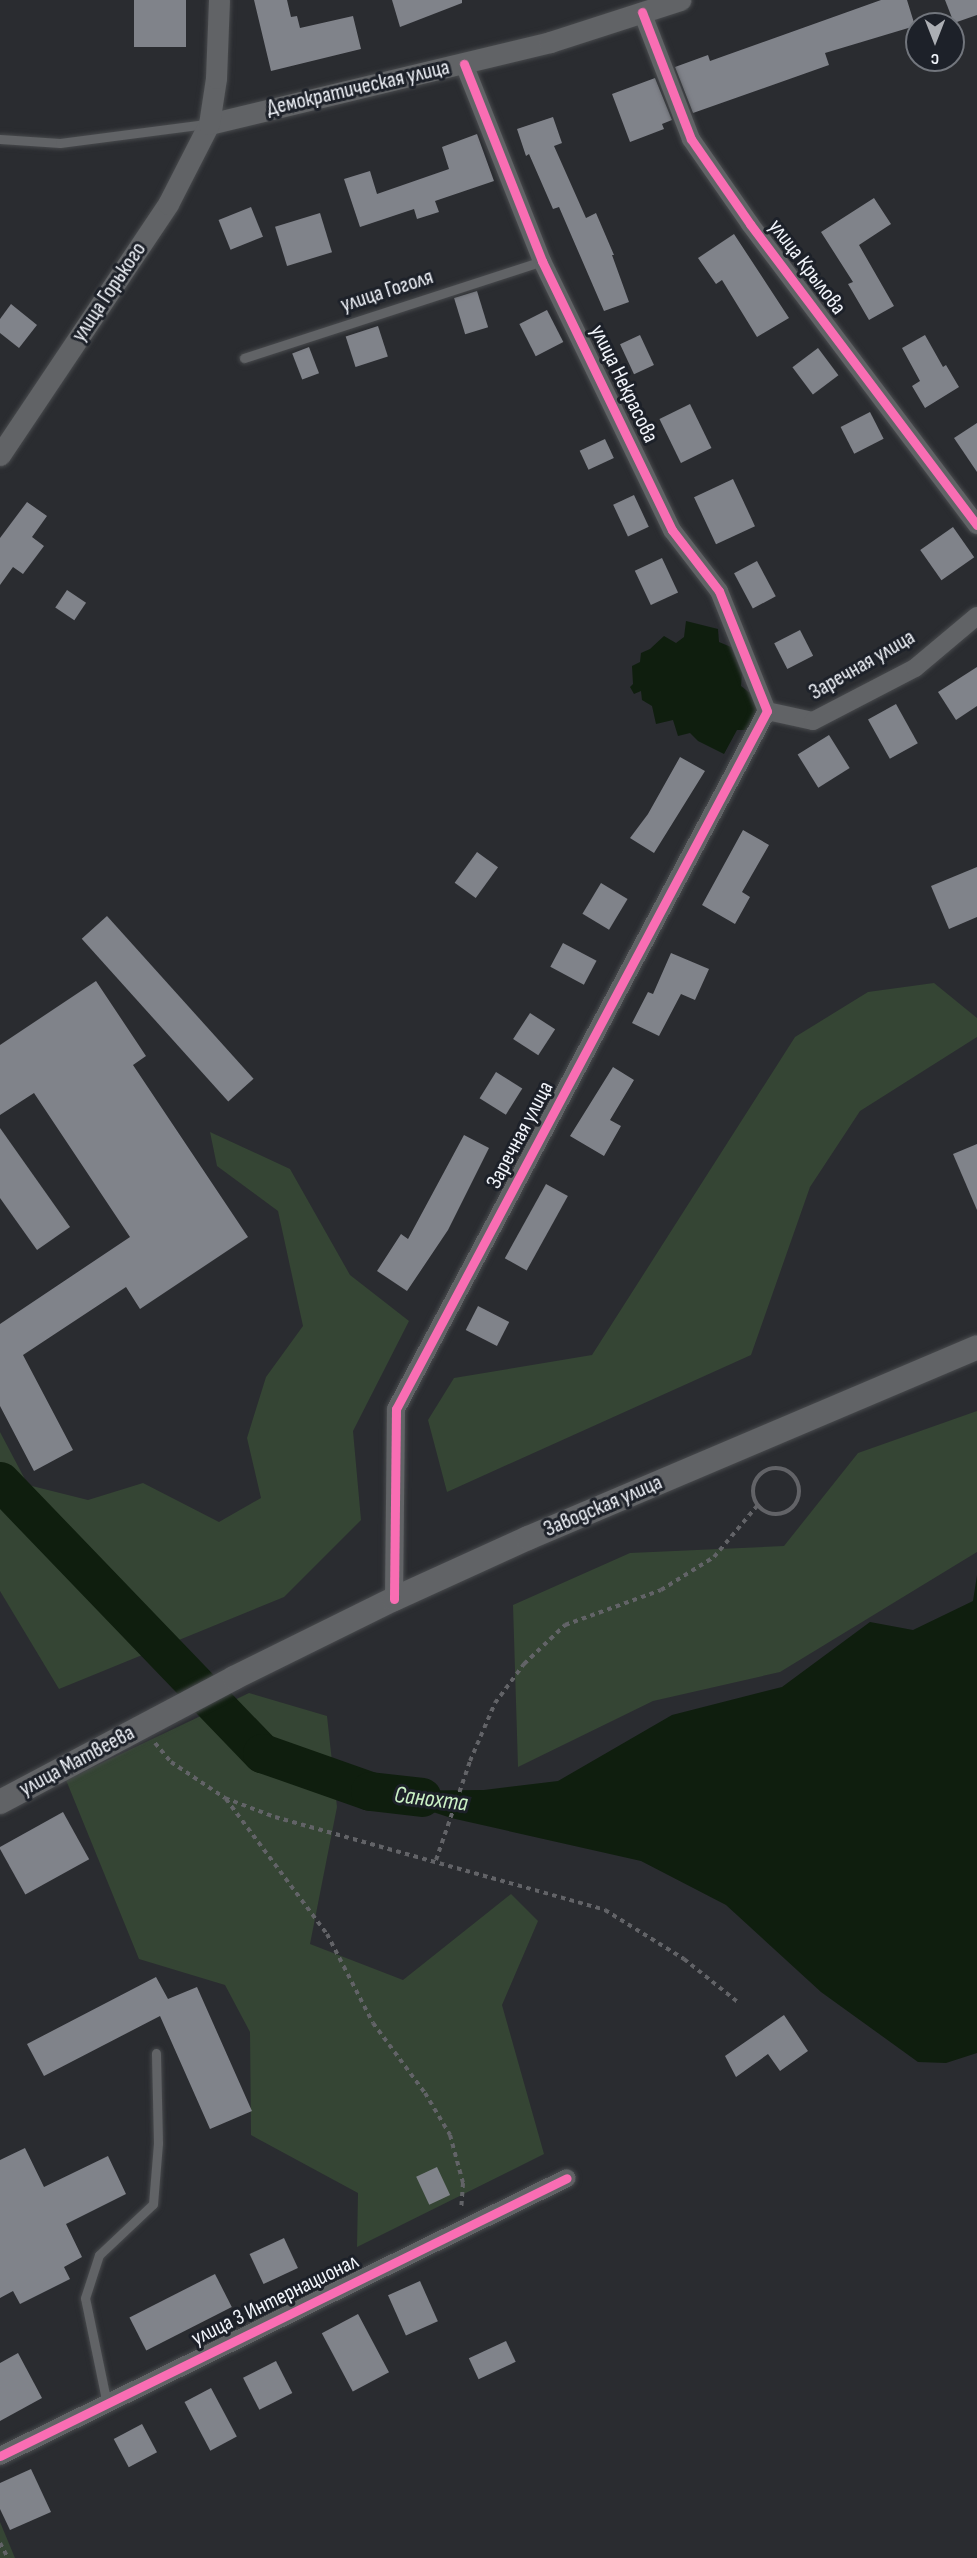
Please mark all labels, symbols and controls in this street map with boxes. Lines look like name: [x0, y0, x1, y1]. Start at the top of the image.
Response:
north arrow: [905, 12, 965, 72]
text: С: [931, 49, 939, 68]
street label: Демократическая улица: [264, 54, 452, 122]
street label: улица Крылова: [763, 214, 851, 320]
street label: улица Горького: [66, 237, 152, 347]
street label: улица Гоголя: [337, 264, 437, 318]
street label: улица Некрасова: [584, 321, 664, 447]
street label: Заречная улица: [804, 624, 920, 706]
street label: Заречная улица: [481, 1077, 559, 1193]
street label: Заводская улица: [540, 1469, 666, 1543]
street label: улица Матвеева: [15, 1720, 139, 1802]
water label: Санохта: [393, 1780, 469, 1818]
street label: улица 3 Интернационал: [187, 2248, 363, 2352]

